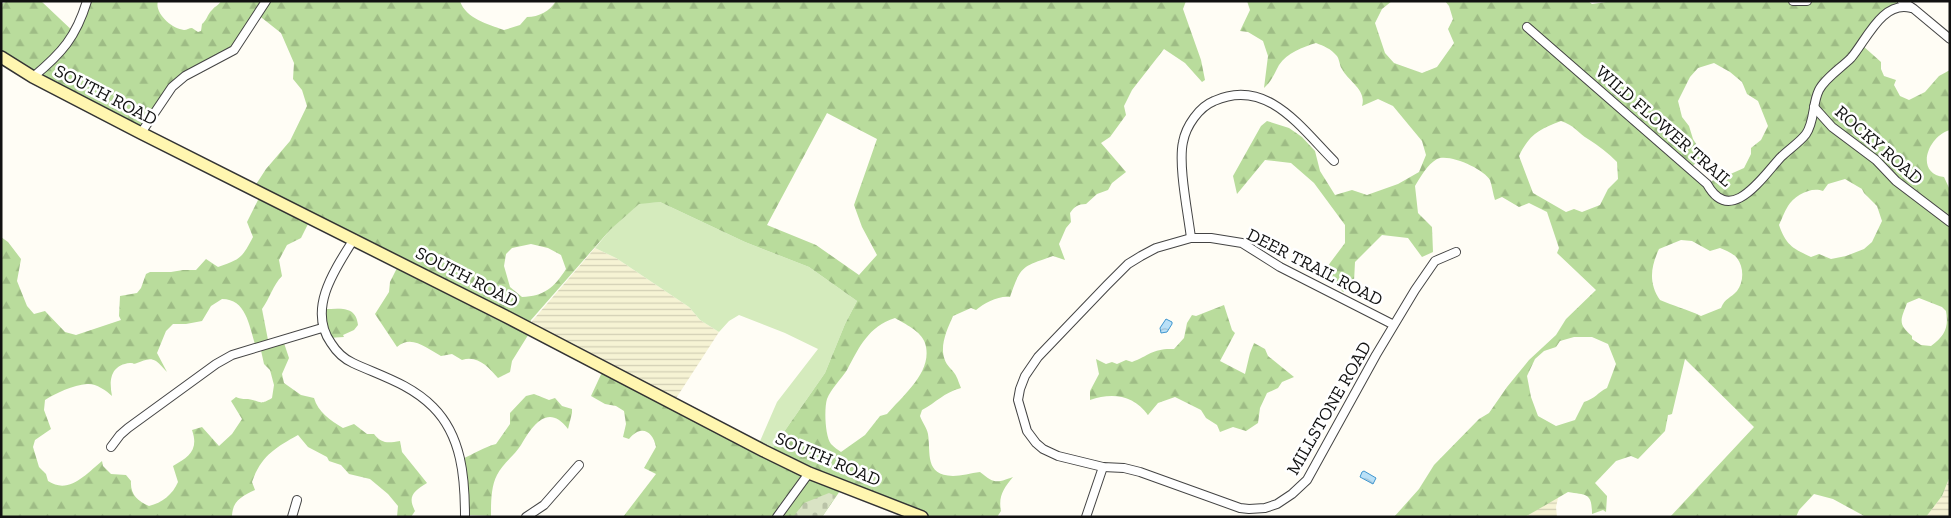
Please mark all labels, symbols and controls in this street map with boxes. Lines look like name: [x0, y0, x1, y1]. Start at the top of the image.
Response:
street label: SOUTH ROAD: [51, 60, 161, 130]
street label: WILD FLOWER TRAIL: [1591, 61, 1737, 191]
street label: ROCKY ROAD: [1830, 101, 1928, 189]
street label: DEER TRAIL ROAD: [1243, 223, 1387, 311]
street label: SOUTH ROAD: [412, 242, 522, 312]
street label: MILLSTONE ROAD: [1282, 337, 1376, 479]
street label: SOUTH ROAD: [772, 427, 884, 491]

